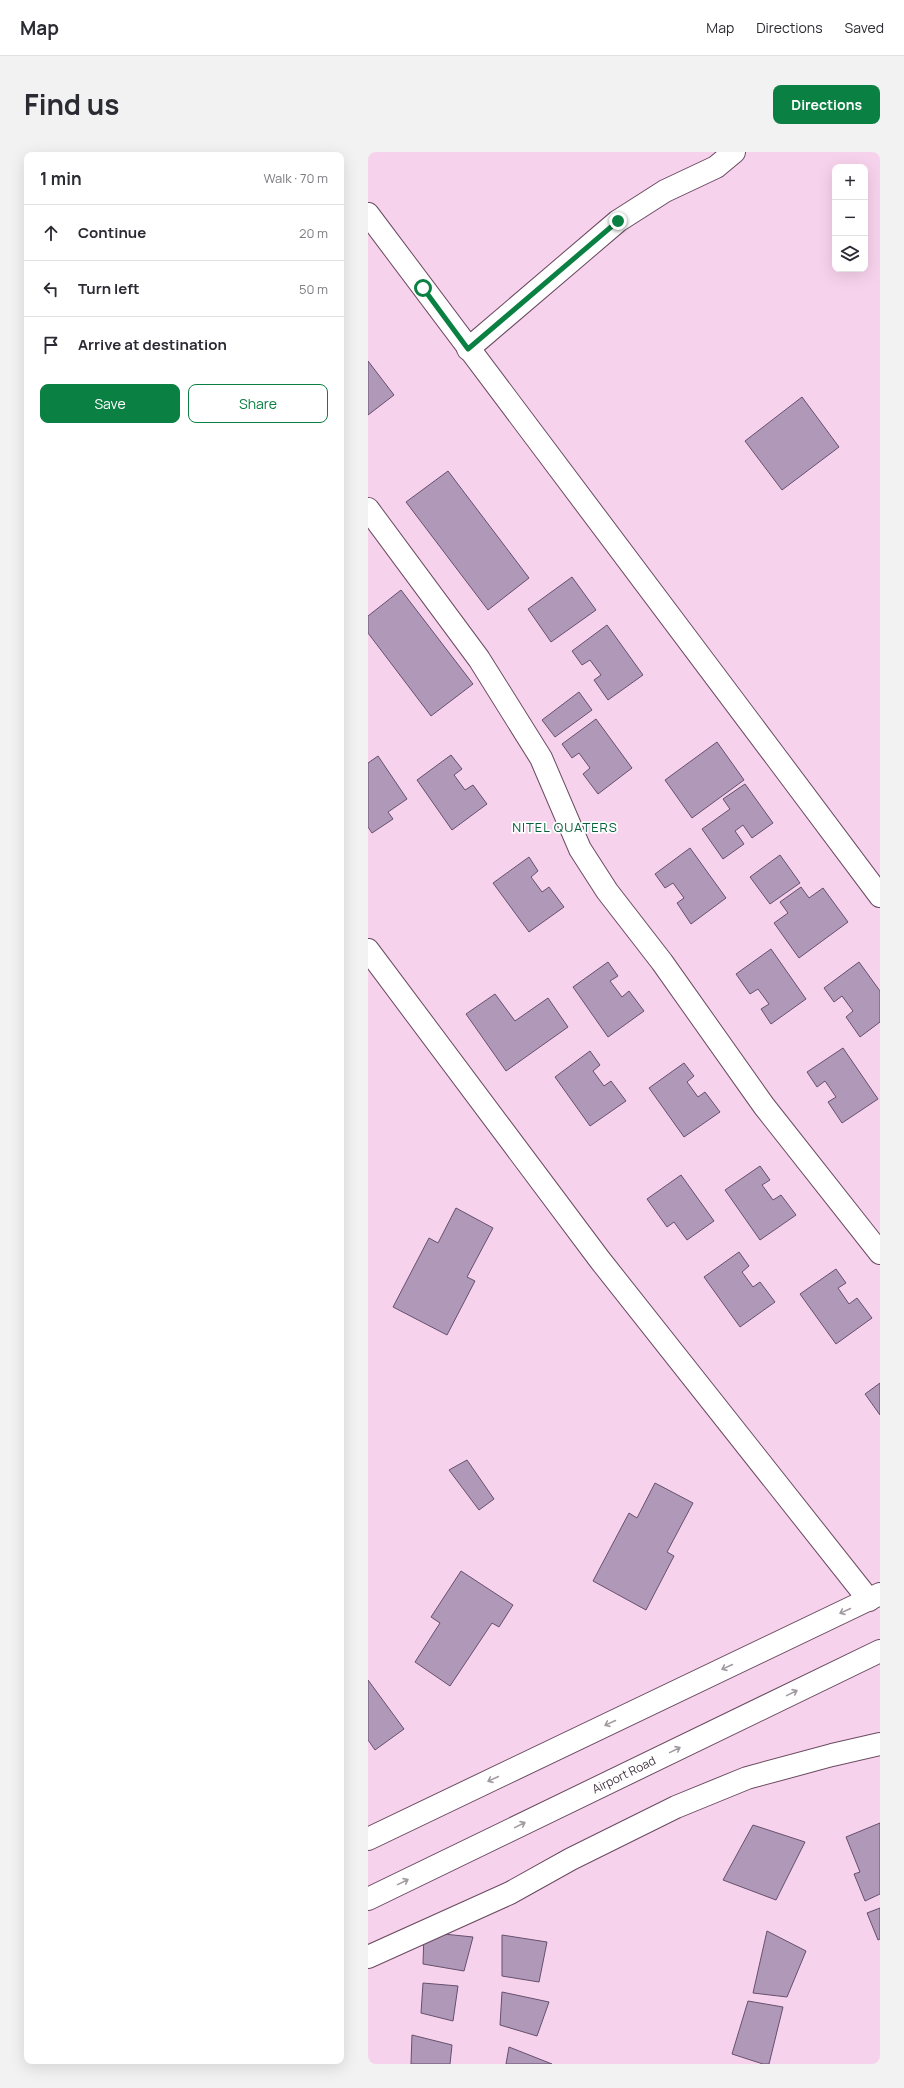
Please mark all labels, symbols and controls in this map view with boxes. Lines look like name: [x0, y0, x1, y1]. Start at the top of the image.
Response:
text: Map: [20, 15, 59, 41]
text: Map: [706, 18, 734, 37]
text: Directions: [756, 18, 823, 37]
text: Saved: [845, 18, 884, 37]
text: Find us: [24, 85, 119, 123]
button: Directions: [773, 85, 880, 124]
map controls: [832, 164, 868, 272]
button: +: [832, 164, 868, 200]
text: 1 min: [40, 167, 82, 190]
text: Walk · 70 m: [263, 169, 328, 187]
button: −: [832, 200, 868, 236]
route end: [609, 212, 627, 230]
icon: ahead: [40, 222, 62, 244]
text: Continue: [78, 222, 146, 243]
text: 20 m: [299, 224, 328, 242]
button: layers: [832, 236, 868, 272]
icon: left: [40, 278, 62, 300]
text: Turn left: [78, 278, 140, 299]
route start: [414, 279, 432, 297]
text: 50 m: [299, 280, 328, 298]
icon: arrive: [40, 334, 62, 356]
text: Arrive at destination: [78, 334, 227, 355]
button: Save: [40, 384, 180, 423]
button: Share: [188, 384, 328, 423]
district label: NITEL QUATERS: [512, 818, 618, 836]
one-way arrow: [839, 1608, 851, 1615]
one-way arrow: [722, 1664, 734, 1671]
one-way arrow: [786, 1689, 798, 1696]
one-way arrow: [604, 1720, 616, 1727]
one-way arrow: [669, 1746, 681, 1753]
street label: Airport Road: [589, 1752, 658, 1797]
one-way arrow: [487, 1776, 499, 1783]
one-way arrow: [514, 1821, 526, 1828]
one-way arrow: [397, 1877, 409, 1885]

